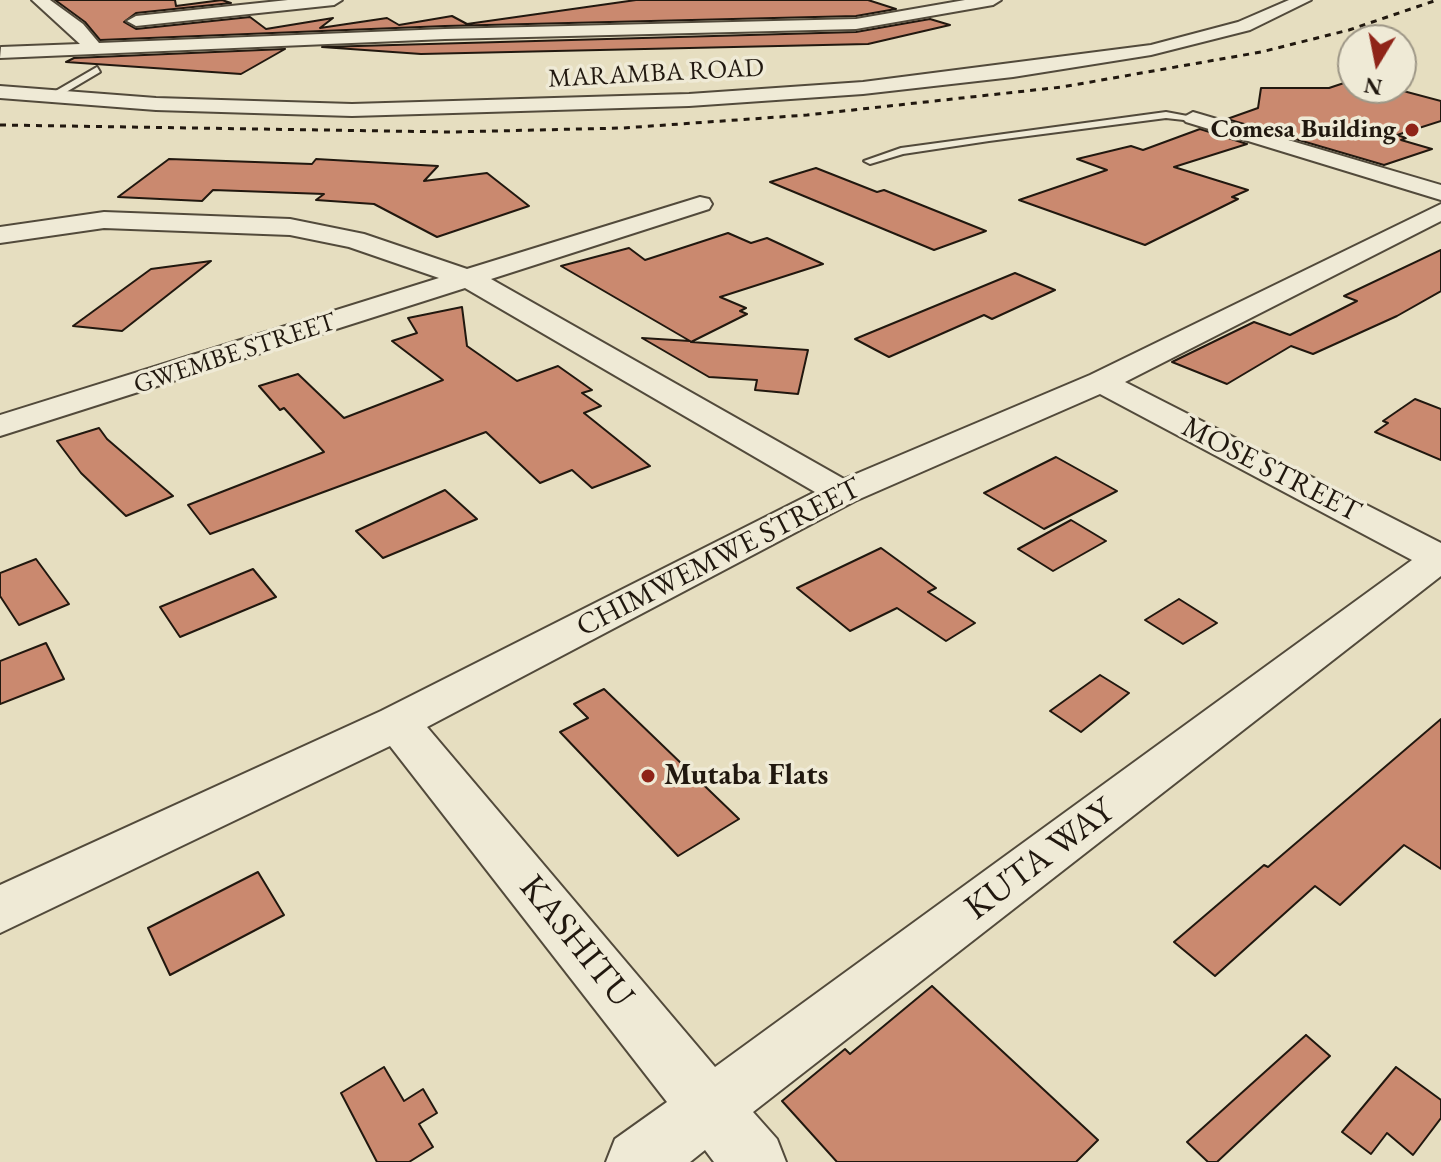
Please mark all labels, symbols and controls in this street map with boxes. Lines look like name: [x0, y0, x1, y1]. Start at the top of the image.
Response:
north arrow: [1337, 24, 1417, 104]
street label: MARAMBA ROAD: [547, 53, 765, 95]
text: N: [1362, 70, 1384, 102]
place label: Comesa Building: [1211, 114, 1396, 146]
marker: Comesa Building: [1403, 121, 1421, 139]
street label: GWEMBE STREET: [130, 307, 340, 401]
street label: MOSE STREET: [1175, 409, 1367, 531]
street label: CHIMWEMWE STREET: [571, 471, 867, 645]
place label: Mutaba Flats: [664, 758, 828, 794]
marker: Mutaba Flats: [639, 767, 657, 785]
street label: KUTA WAY: [957, 790, 1123, 930]
street label: KASHITU: [509, 867, 643, 1017]

